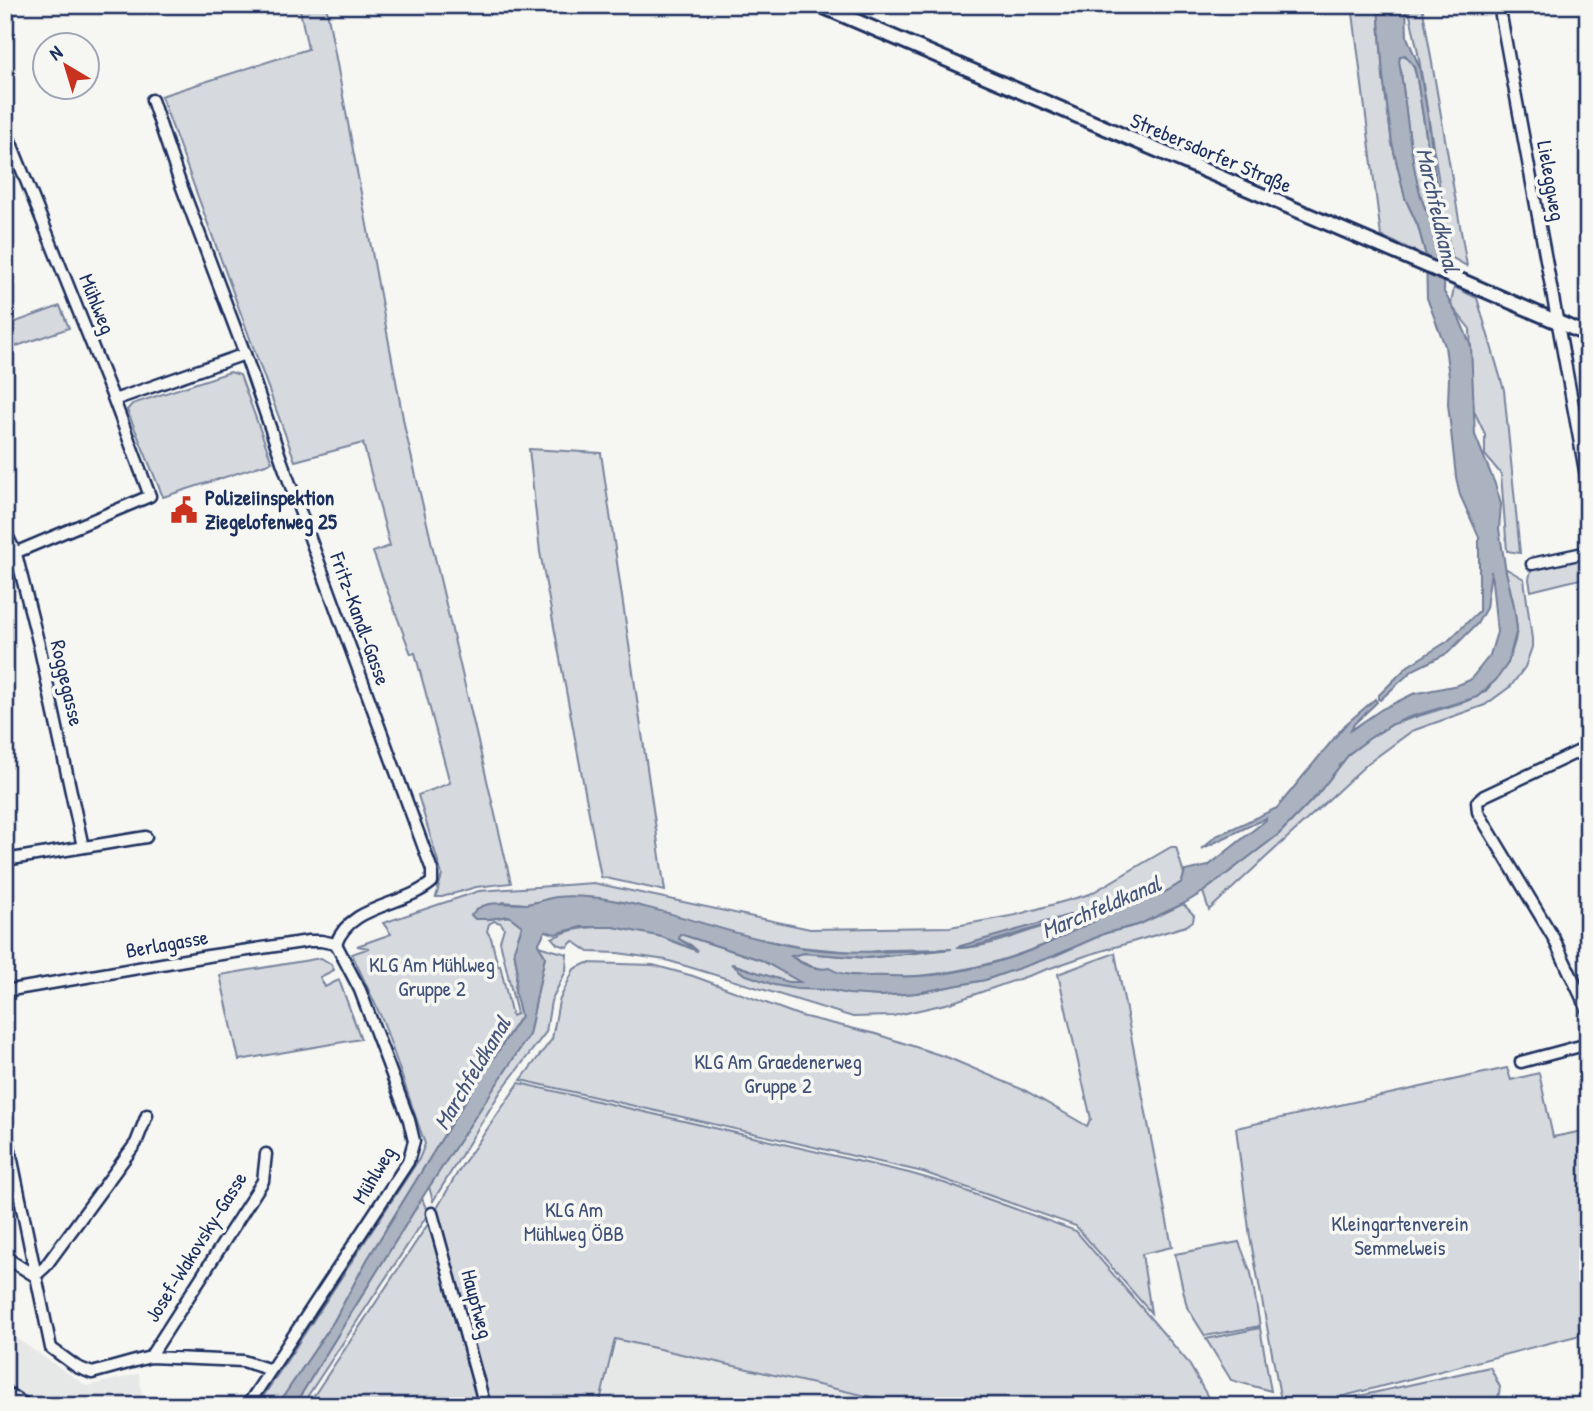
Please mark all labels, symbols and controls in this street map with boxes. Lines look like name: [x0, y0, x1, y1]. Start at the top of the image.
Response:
north arrow: [32, 32, 102, 102]
text: N: [44, 39, 68, 66]
street label: Strebersdorfer Straße: [1126, 105, 1296, 200]
street label: Lieleggweg: [1530, 139, 1573, 223]
water label: Marchfeldkanal: [1409, 145, 1468, 276]
street label: Mühlweg: [72, 269, 123, 338]
place label: Polizeiinspektion Ziegelofenweg 25: [205, 483, 337, 537]
public building icon: Polizeiinspektion Ziegelofenweg 25: [169, 495, 199, 525]
street label: Fritz-Kandl-Gasse: [323, 548, 398, 689]
street label: Roggegasse: [44, 637, 91, 729]
water label: Marchfeldkanal: [1036, 867, 1166, 946]
street label: Berlagasse: [124, 922, 210, 965]
park label: KLG Am Mühlweg Gruppe 2: [369, 950, 495, 1003]
water label: Marchfeldkanal: [426, 1010, 518, 1135]
park label: KLG Am Graedenerweg Gruppe 2: [694, 1047, 862, 1100]
street label: Mühlweg: [345, 1140, 402, 1209]
street label: Josef-Wakovsky-Gasse: [138, 1166, 254, 1328]
park label: KLG Am Mühlweg ÖBB: [524, 1195, 624, 1248]
park label: Kleingartenverein Semmelweis: [1331, 1209, 1469, 1262]
street label: Hauptweg: [454, 1266, 501, 1341]

